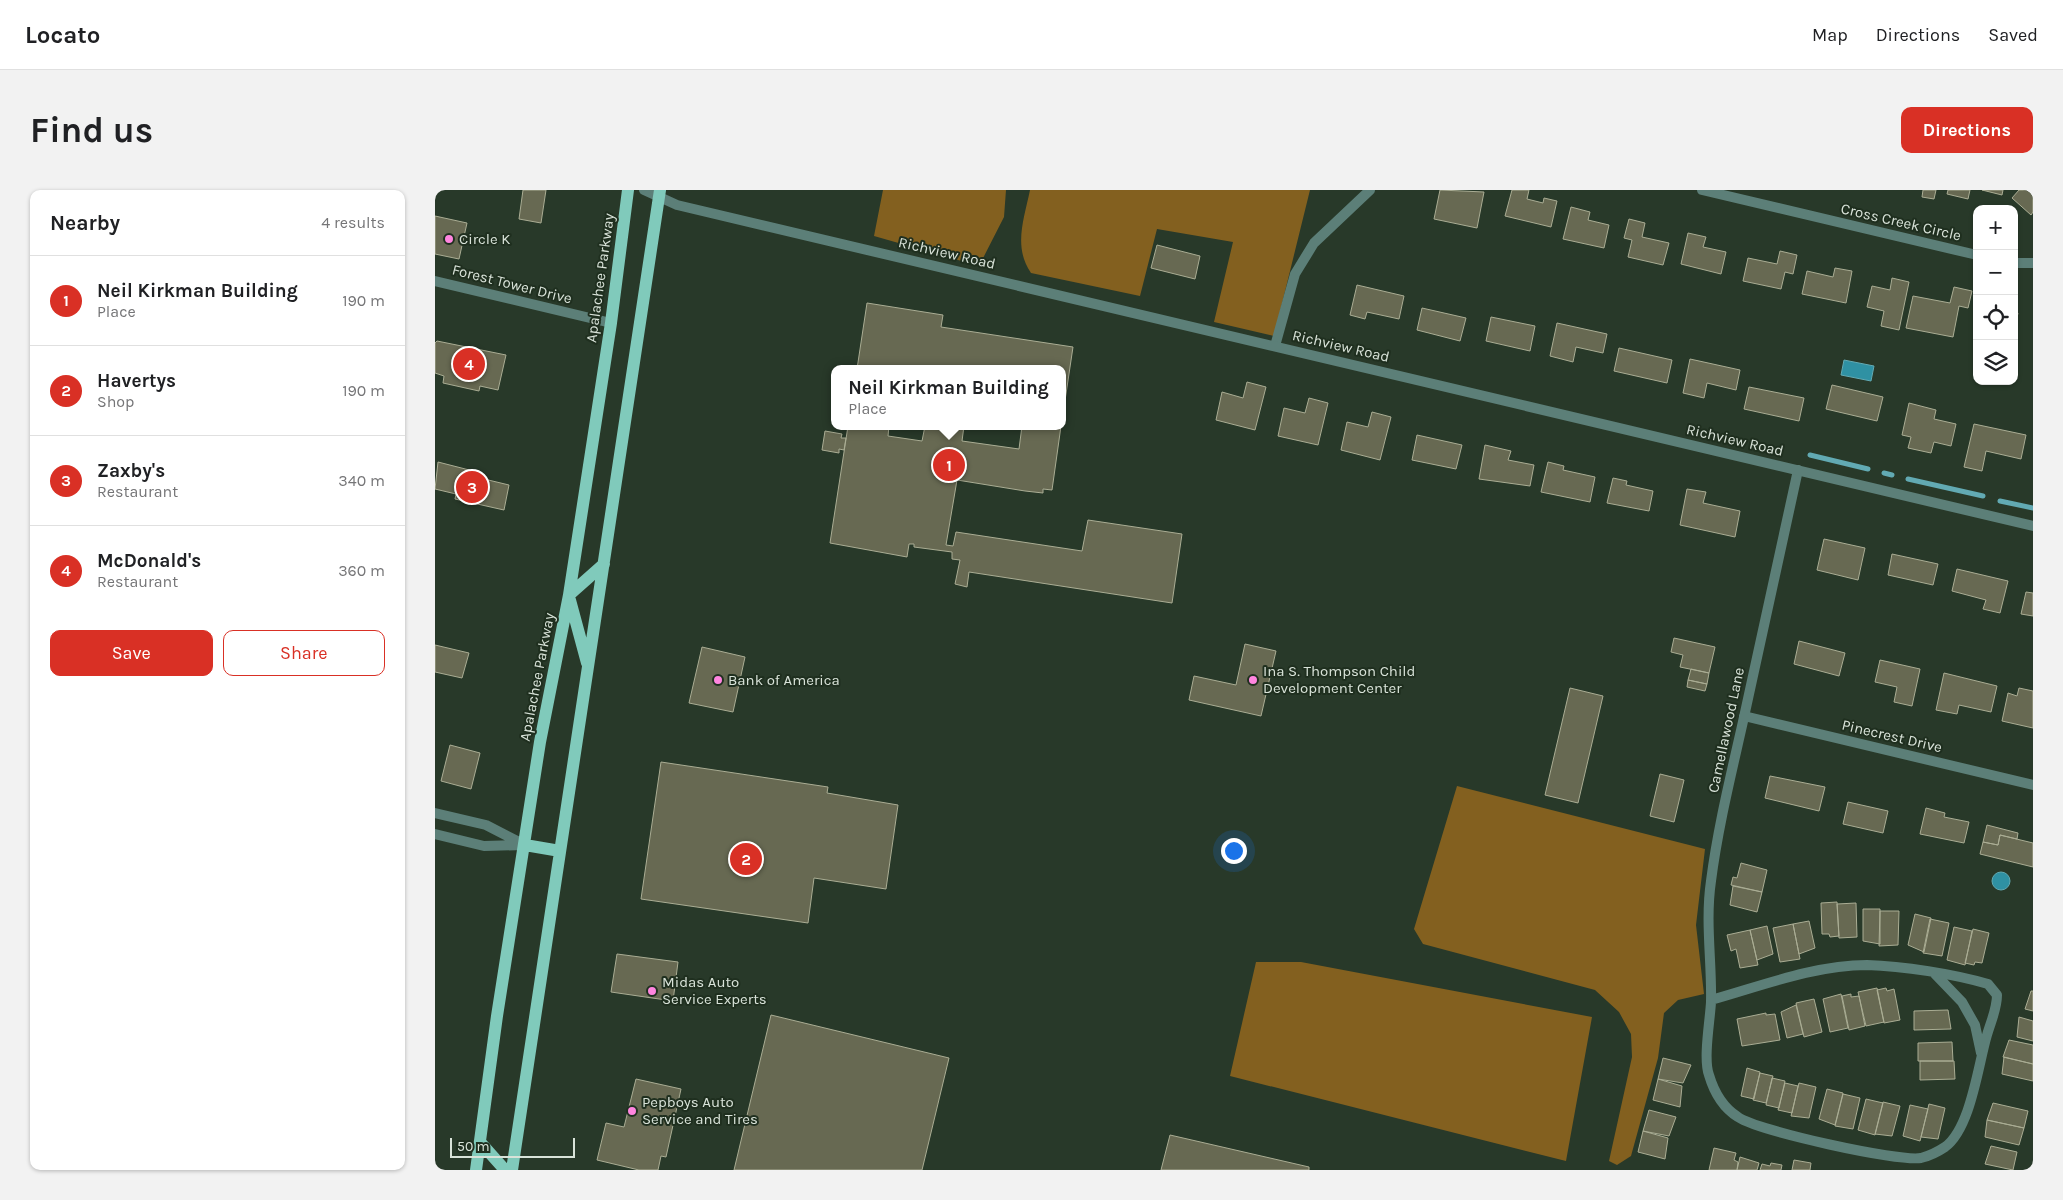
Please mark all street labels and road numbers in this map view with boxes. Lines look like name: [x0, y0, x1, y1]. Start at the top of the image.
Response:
street label: Cross Creek Circle: [1839, 199, 1963, 245]
street label: Apalachee Parkway: [582, 212, 618, 344]
street label: Richview Road: [897, 233, 997, 273]
street label: Forest Tower Drive: [450, 260, 574, 308]
street label: Richview Road: [1291, 326, 1391, 366]
street label: Richview Road: [1685, 420, 1785, 460]
street label: Apalachee Parkway: [516, 611, 558, 743]
street label: Camellawood Lane: [1704, 666, 1748, 794]
street label: Pinecrest Drive: [1840, 716, 1944, 756]

